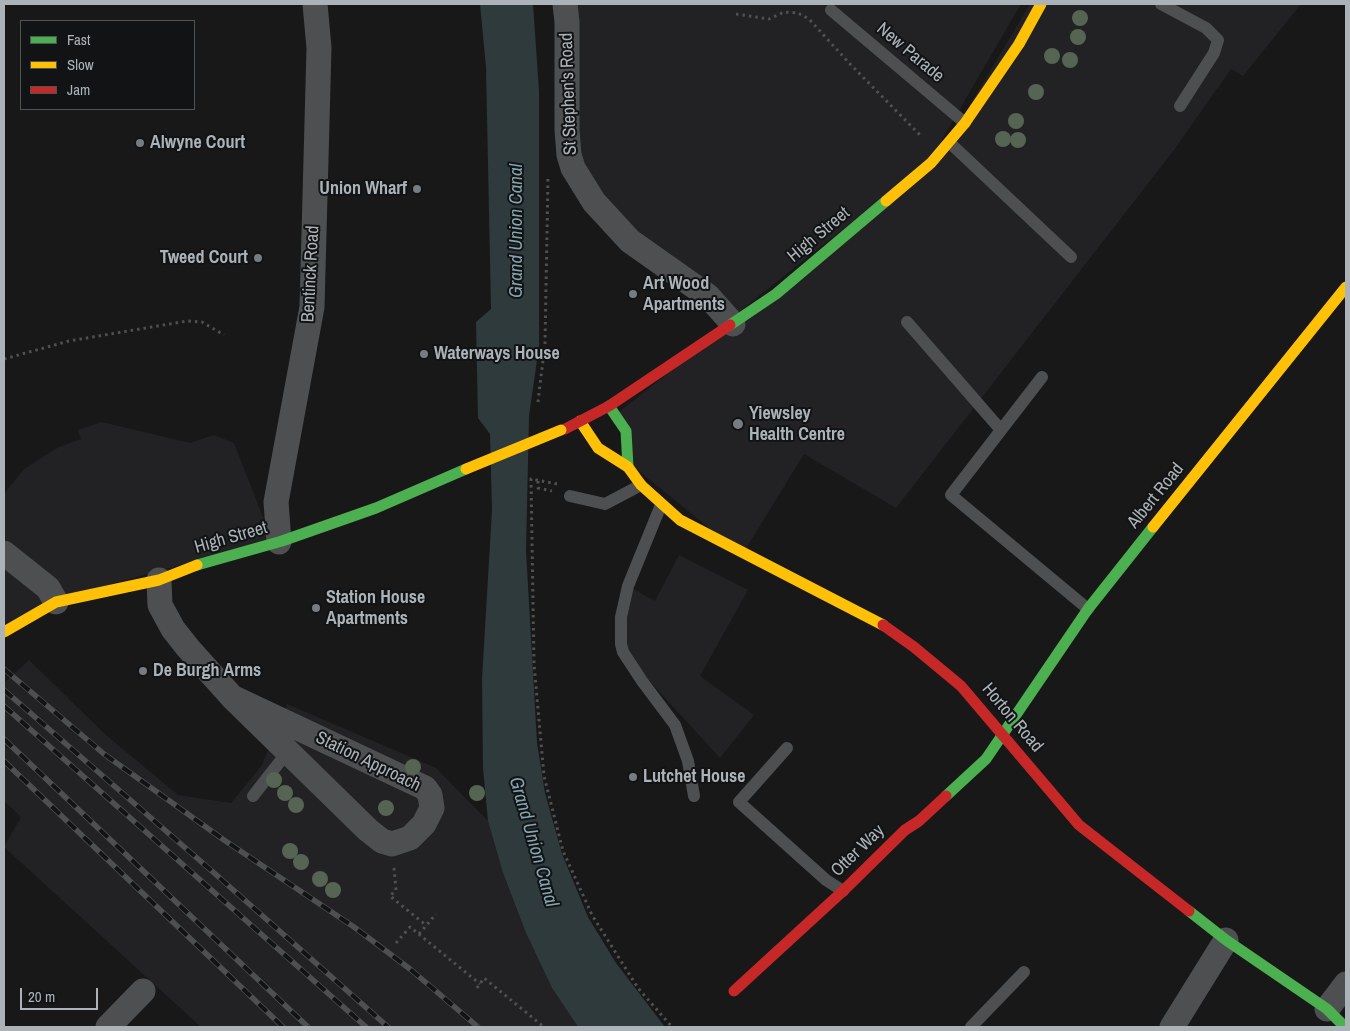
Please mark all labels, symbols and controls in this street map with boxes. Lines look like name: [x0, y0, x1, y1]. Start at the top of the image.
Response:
street label: New Parade: [872, 19, 948, 87]
legend: [20, 20, 195, 110]
text: Fast: [67, 29, 90, 50]
street label: St Stephen's Road: [556, 32, 582, 156]
text: Slow: [67, 54, 94, 75]
text: Jam: [67, 79, 90, 100]
place label: Alwyne Court: [150, 132, 245, 154]
marker: Alwyne Court: [134, 137, 146, 149]
water label: Grand Union Canal: [506, 164, 528, 298]
place label: Union Wharf: [319, 178, 407, 200]
marker: Union Wharf: [411, 183, 423, 195]
street label: High Street: [783, 203, 855, 267]
street label: Bentinck Road: [298, 225, 324, 323]
place label: Tweed Court: [160, 247, 248, 269]
marker: Tweed Court: [252, 252, 264, 264]
place label: Art Wood Apartments: [643, 273, 725, 316]
marker: Art Wood Apartments: [627, 288, 639, 300]
place label: Waterways House: [434, 343, 560, 365]
marker: Waterways House: [418, 348, 430, 360]
place label: Yiewsley Health Centre: [749, 403, 845, 446]
marker: Yiewsley Health Centre: [731, 417, 745, 431]
street label: Albert Road: [1123, 459, 1189, 533]
street label: High Street: [192, 517, 270, 559]
place label: Station House Apartments: [326, 587, 425, 630]
marker: Station House Apartments: [310, 602, 322, 614]
place label: De Burgh Arms: [153, 660, 261, 682]
marker: De Burgh Arms: [137, 665, 149, 677]
street label: Horton Road: [977, 679, 1047, 757]
street label: Station Approach: [312, 727, 424, 797]
place label: Lutchet House: [643, 766, 746, 788]
marker: Lutchet House: [627, 771, 639, 783]
water label: Grand Union Canal: [504, 774, 562, 910]
street label: Otter Way: [827, 820, 889, 882]
scale bar: [22, 978, 100, 1010]
text: 20 m: [28, 986, 55, 1007]

